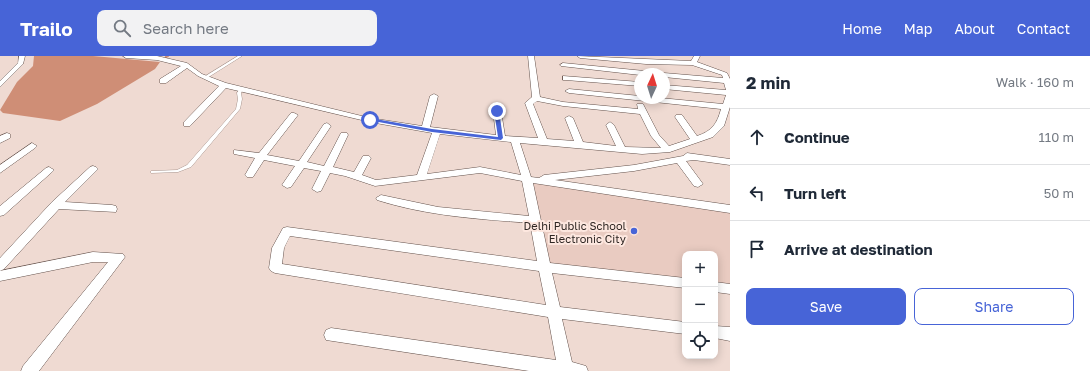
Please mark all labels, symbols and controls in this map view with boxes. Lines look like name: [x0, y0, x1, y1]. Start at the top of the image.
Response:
search box: [97, 10, 377, 46]
text: Trailo: [20, 17, 73, 40]
icon: search: [111, 17, 133, 39]
text: Search here: [143, 19, 229, 37]
text: Home: [842, 20, 882, 37]
text: Map: [904, 20, 932, 37]
text: About: [954, 20, 995, 37]
text: Contact: [1017, 20, 1070, 37]
north arrow: [634, 68, 670, 104]
text: 2 min: [746, 72, 790, 93]
text: Walk · 160 m: [996, 74, 1074, 90]
route end: [488, 102, 506, 120]
route start: [361, 111, 379, 129]
icon: ahead: [746, 126, 768, 148]
text: Continue: [784, 128, 850, 146]
text: 110 m: [1039, 129, 1074, 145]
icon: left: [746, 182, 768, 204]
text: Turn left: [784, 184, 846, 202]
text: 50 m: [1044, 185, 1074, 201]
place label: Delhi Public School Electronic City: [524, 219, 626, 245]
marker: Delhi Public School Electronic City: [629, 226, 639, 236]
icon: arrive: [746, 238, 768, 260]
text: Arrive at destination: [784, 240, 933, 258]
map controls: [682, 251, 718, 359]
button: +: [682, 251, 718, 287]
button: −: [682, 287, 718, 323]
button: Save: [746, 288, 906, 325]
button: Share: [914, 288, 1074, 325]
button: locate: [682, 323, 718, 359]

